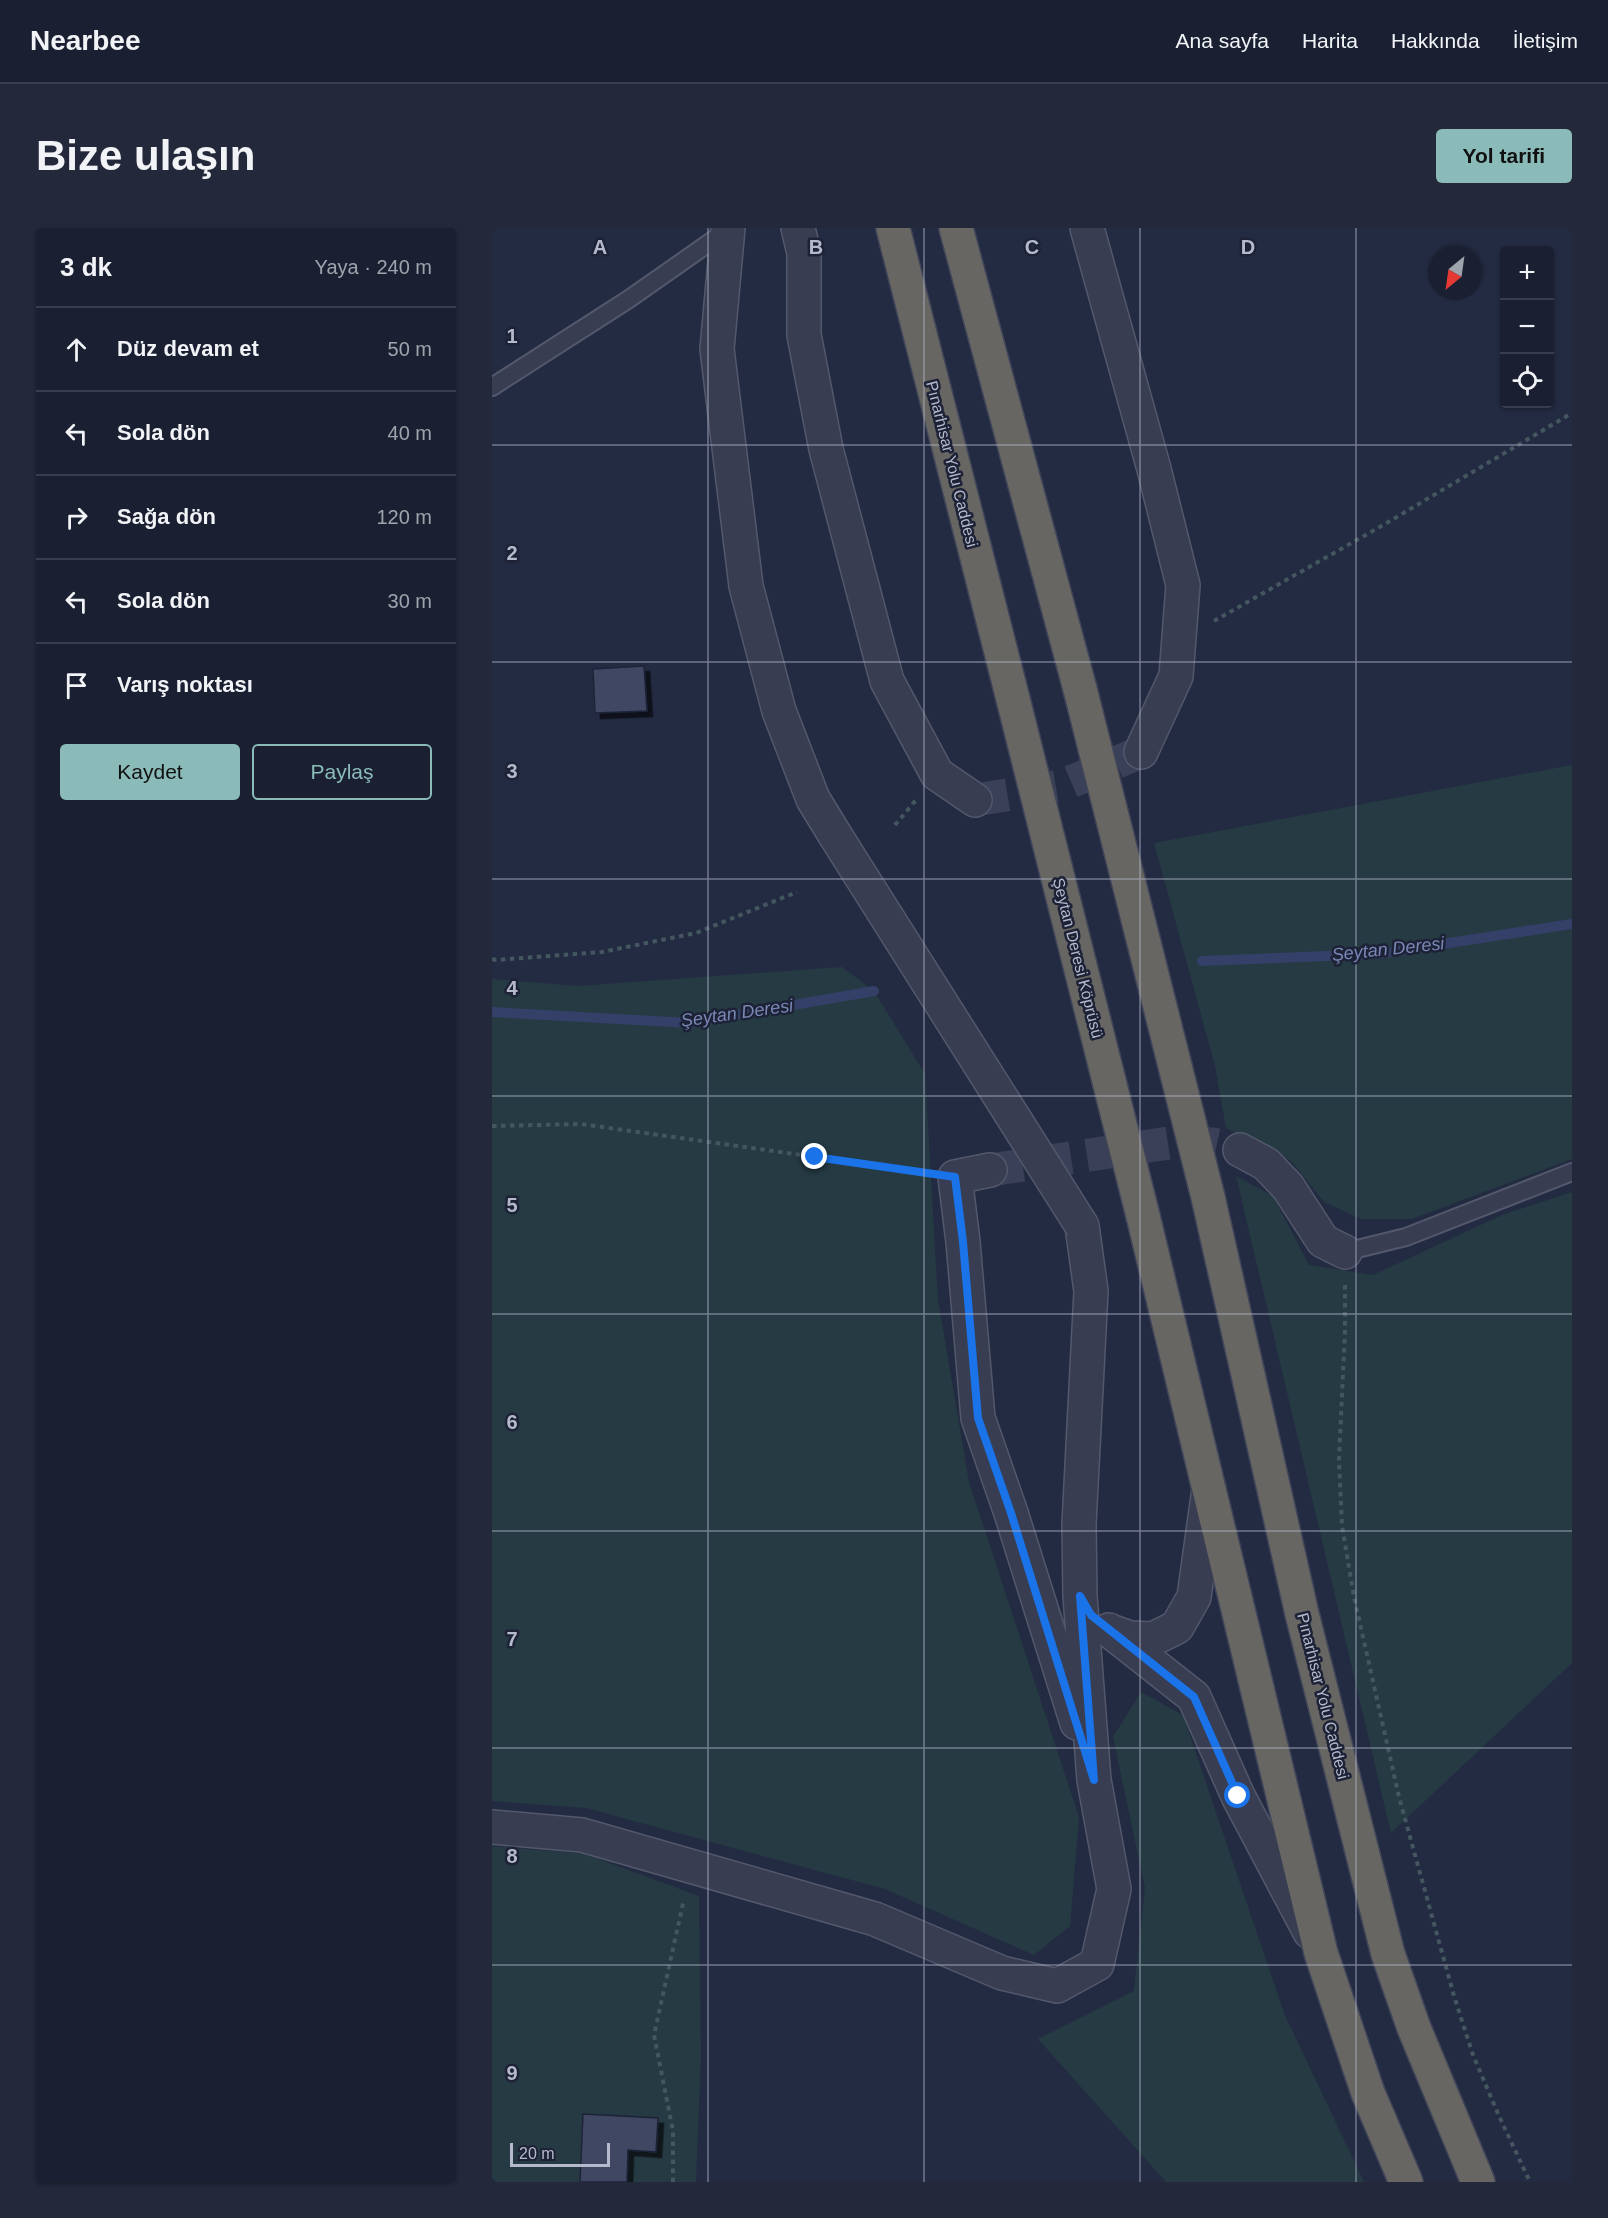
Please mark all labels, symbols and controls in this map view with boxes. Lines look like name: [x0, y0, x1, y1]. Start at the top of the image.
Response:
text: Nearbee: [30, 25, 141, 56]
text: Ana sayfa: [1176, 29, 1269, 52]
text: Harita: [1302, 29, 1358, 52]
text: Hakkında: [1391, 29, 1480, 52]
text: İletişim: [1513, 29, 1578, 52]
button: Yol tarifi: [1436, 129, 1572, 183]
text: Bize ulaşın: [36, 132, 255, 179]
text: A: [593, 236, 607, 258]
text: B: [809, 236, 823, 258]
text: C: [1025, 236, 1039, 258]
text: D: [1241, 236, 1255, 258]
north arrow: [1428, 246, 1482, 300]
map controls: [1500, 246, 1554, 408]
button: +: [1500, 246, 1554, 300]
text: 3 dk: [60, 252, 112, 282]
text: Yaya · 240 m: [315, 256, 432, 278]
button: −: [1500, 300, 1554, 354]
text: 1: [506, 325, 518, 347]
icon: ahead: [60, 333, 93, 366]
text: Düz devam et: [117, 336, 259, 361]
text: 50 m: [388, 338, 432, 360]
button: locate: [1500, 354, 1554, 408]
street label: Pınarhisar Yolu Caddesi: [923, 379, 981, 549]
icon: left: [60, 417, 93, 450]
text: Sola dön: [117, 420, 210, 445]
text: 40 m: [388, 422, 432, 444]
icon: right: [60, 501, 93, 534]
text: Sağa dön: [117, 504, 216, 529]
text: 120 m: [376, 506, 432, 528]
text: 2: [506, 542, 518, 564]
icon: left: [60, 585, 93, 618]
text: Sola dön: [117, 588, 210, 613]
text: 30 m: [388, 590, 432, 612]
icon: arrive: [60, 669, 93, 702]
text: Varış noktası: [117, 672, 253, 697]
button: Kaydet: [60, 744, 240, 800]
button: Paylaş: [252, 744, 432, 800]
text: 3: [506, 760, 518, 782]
street label: Şeytan Deresi Köprüsü: [1050, 876, 1106, 1040]
water label: Şeytan Deresi: [1331, 933, 1446, 965]
text: 4: [506, 977, 518, 999]
water label: Şeytan Deresi: [680, 995, 795, 1031]
route end: [801, 1143, 827, 1169]
text: 5: [506, 1194, 518, 1216]
text: 6: [506, 1411, 518, 1433]
street label: Pınarhisar Yolu Caddesi: [1294, 1611, 1352, 1781]
text: 7: [506, 1628, 518, 1650]
route start: [1224, 1782, 1250, 1808]
text: 8: [506, 1845, 518, 1867]
text: 9: [506, 2062, 518, 2084]
scale bar: [510, 2140, 610, 2168]
text: 20 m: [519, 2145, 555, 2162]

